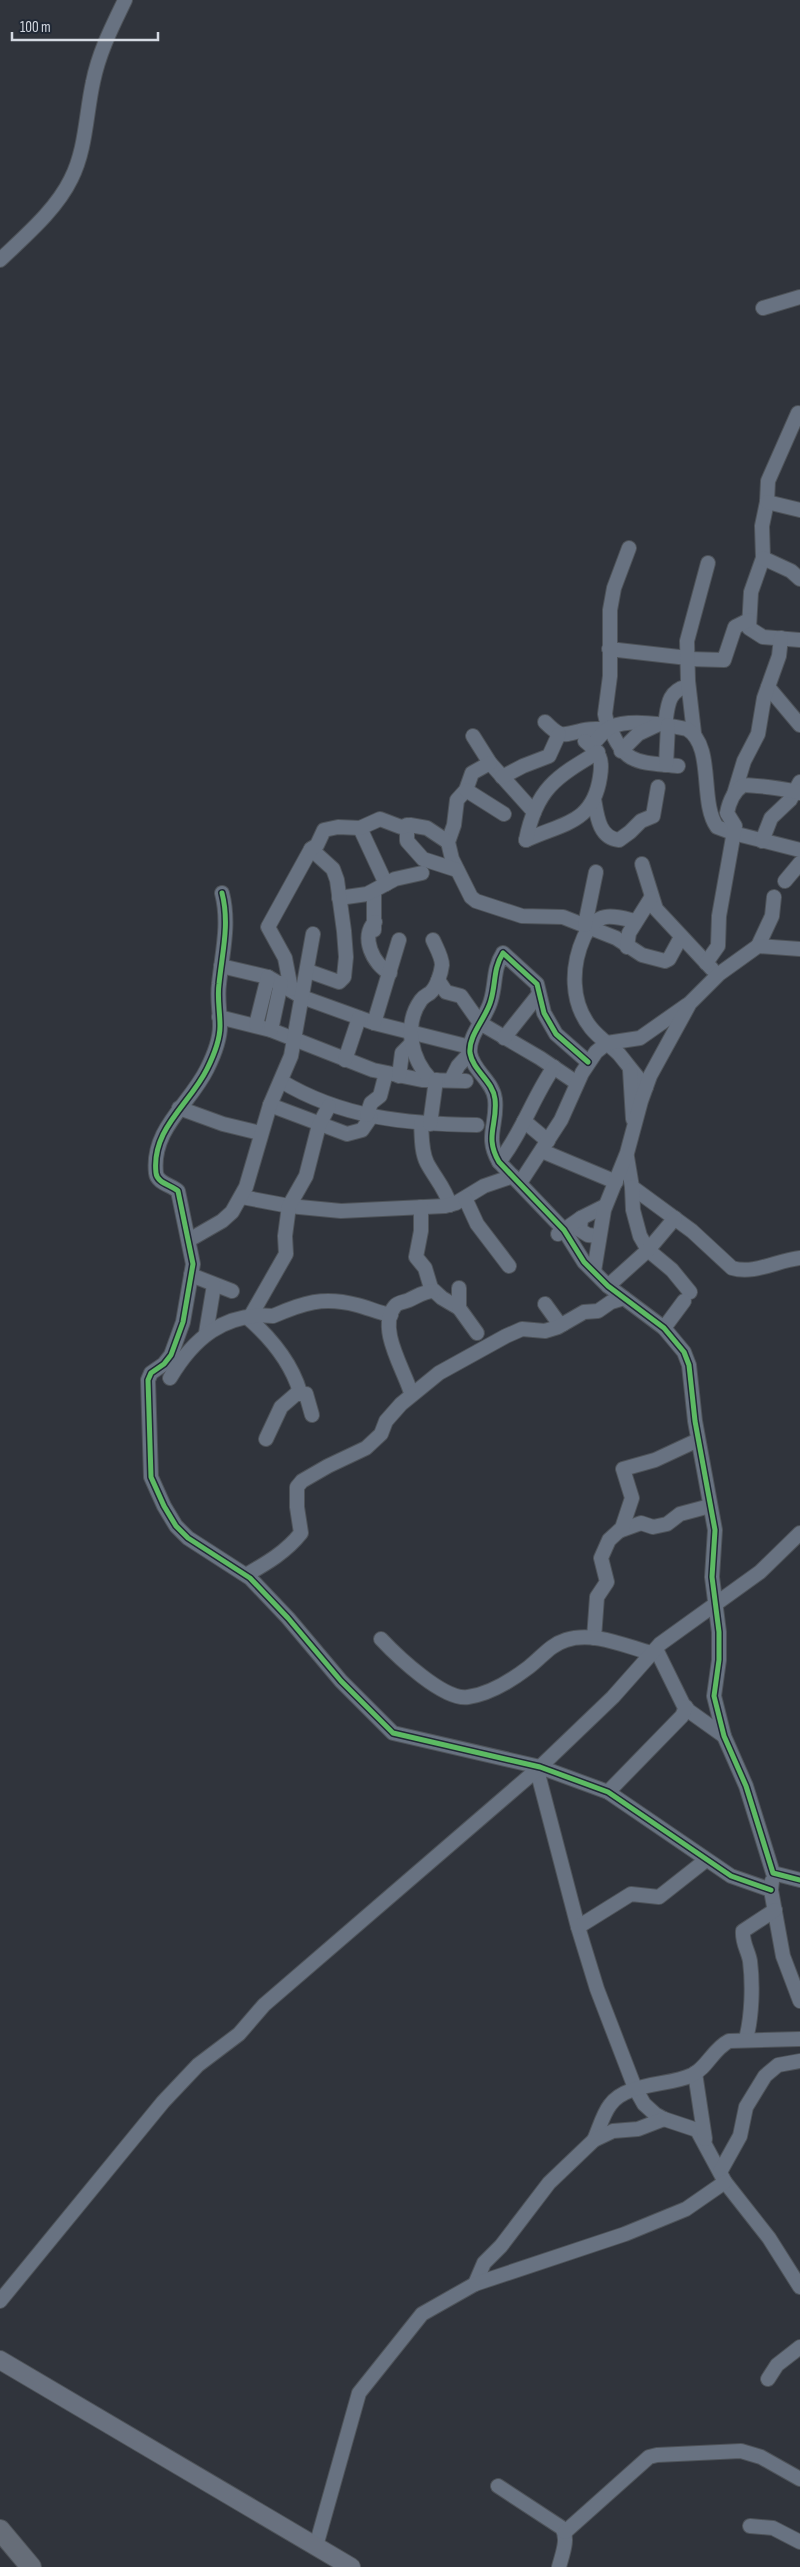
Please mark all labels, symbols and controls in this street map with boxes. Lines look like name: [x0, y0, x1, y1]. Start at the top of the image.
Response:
scale bar: [12, 10, 159, 42]
text: 100 m: [20, 18, 51, 37]

